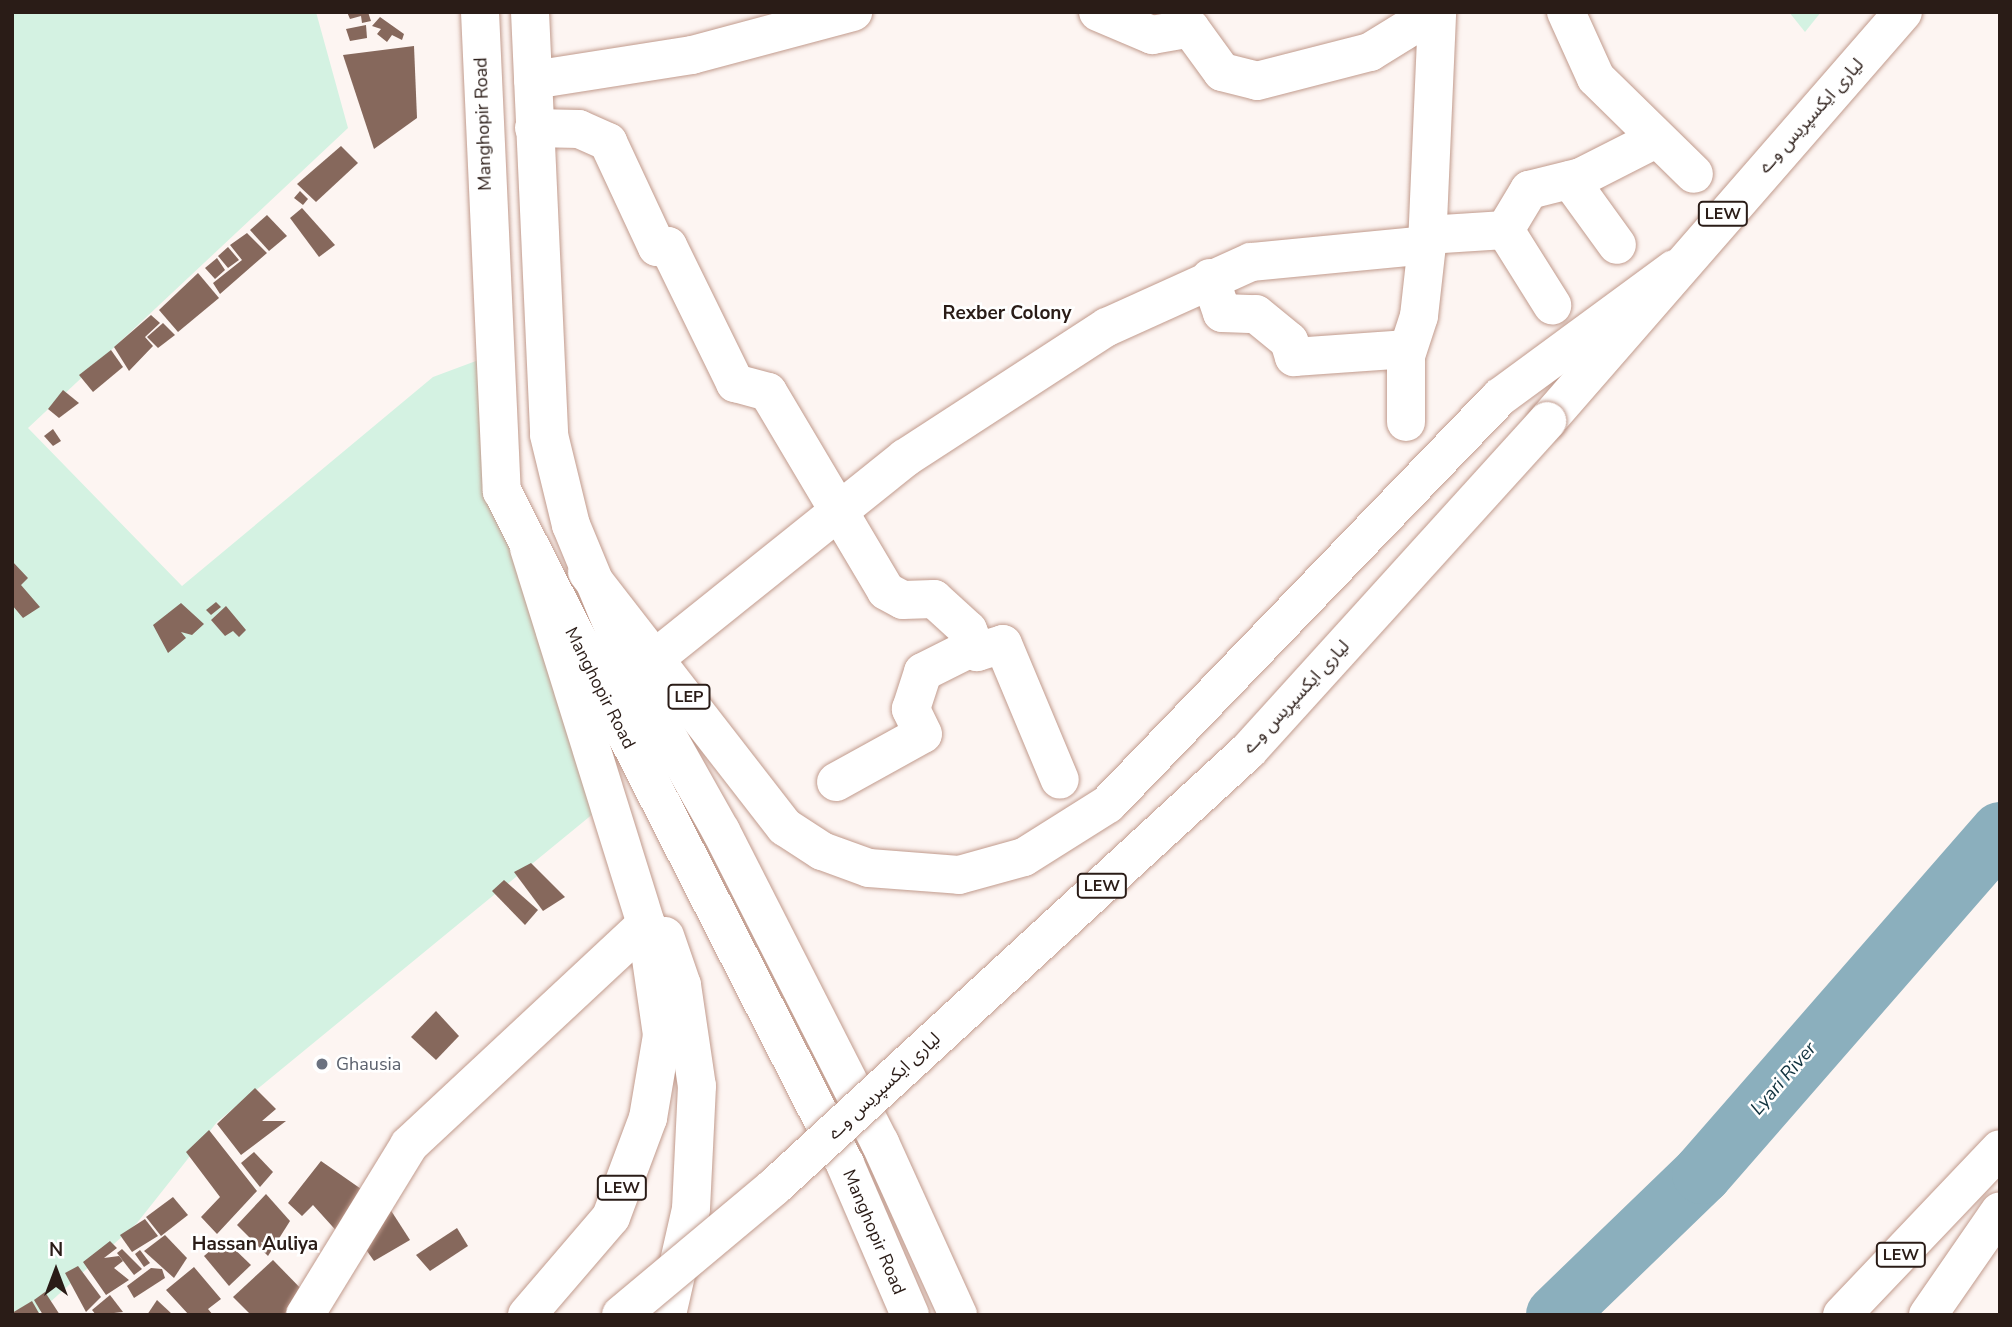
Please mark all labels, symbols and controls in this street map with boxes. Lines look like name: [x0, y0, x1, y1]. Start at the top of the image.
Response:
street label: لیاری ایکسپریس وے: [1754, 54, 1868, 178]
street label: Manghopir Road: [470, 57, 496, 191]
road number: LEW: [1697, 202, 1749, 227]
district label: Rexber Colony: [943, 303, 1071, 325]
street label: Manghopir Road: [560, 624, 640, 752]
street label: لیاری ایکسپریس وے: [1238, 636, 1354, 758]
road number: LEP: [666, 684, 712, 710]
road number: LEW: [1076, 874, 1128, 898]
street label: لیاری ایکسپریس وے: [823, 1028, 945, 1144]
water label: Lyari River: [1746, 1038, 1822, 1120]
place label: Ghausia: [336, 1053, 401, 1075]
marker: Ghausia: [314, 1056, 330, 1072]
street label: Manghopir Road: [838, 1166, 910, 1298]
road number: LEW: [596, 1176, 648, 1200]
district label: Hassan Auliya: [192, 1234, 318, 1256]
north arrow: [21, 1236, 91, 1306]
text: N: [49, 1237, 63, 1263]
road number: LEW: [1875, 1242, 1927, 1268]

